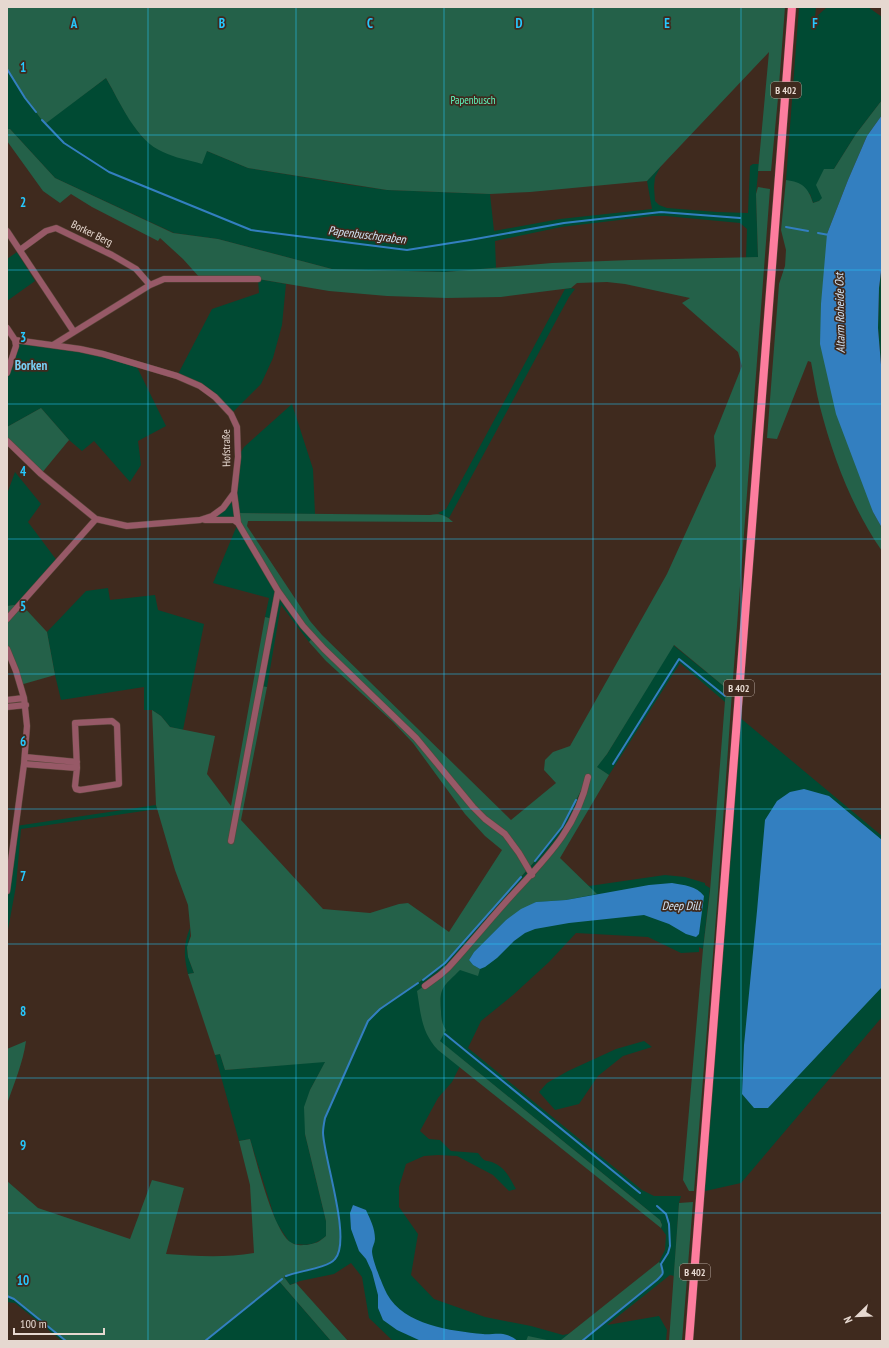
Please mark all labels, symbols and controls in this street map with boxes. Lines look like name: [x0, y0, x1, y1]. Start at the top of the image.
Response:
text: A: [70, 15, 78, 32]
text: B: [219, 15, 225, 32]
text: C: [367, 15, 373, 32]
text: D: [516, 15, 523, 32]
text: E: [664, 15, 670, 32]
text: F: [812, 15, 818, 32]
text: 1: [20, 59, 26, 76]
road number: B 402: [771, 82, 801, 98]
park label: Papenbusch: [450, 93, 496, 107]
text: 2: [20, 194, 26, 211]
street label: Borker Berg: [69, 217, 115, 249]
water label: Papenbuschgraben: [327, 222, 407, 247]
water label: Altarm Roheide Ost: [831, 271, 848, 353]
text: 3: [20, 329, 26, 346]
district label: Borken: [15, 357, 47, 374]
street label: Hofstraße: [219, 429, 233, 467]
text: 4: [20, 463, 27, 480]
text: 5: [20, 598, 26, 615]
road number: B 402: [724, 680, 754, 696]
text: 6: [20, 733, 26, 750]
text: 7: [20, 868, 26, 885]
water label: Deep Dill: [662, 898, 701, 913]
text: 8: [20, 1003, 26, 1020]
text: 9: [20, 1137, 26, 1154]
road number: B 402: [680, 1264, 710, 1280]
text: 10: [17, 1272, 29, 1289]
north arrow: [837, 1296, 877, 1336]
scale bar: [14, 1310, 104, 1336]
text: N: [840, 1314, 855, 1325]
text: 100 m: [20, 1316, 47, 1331]

